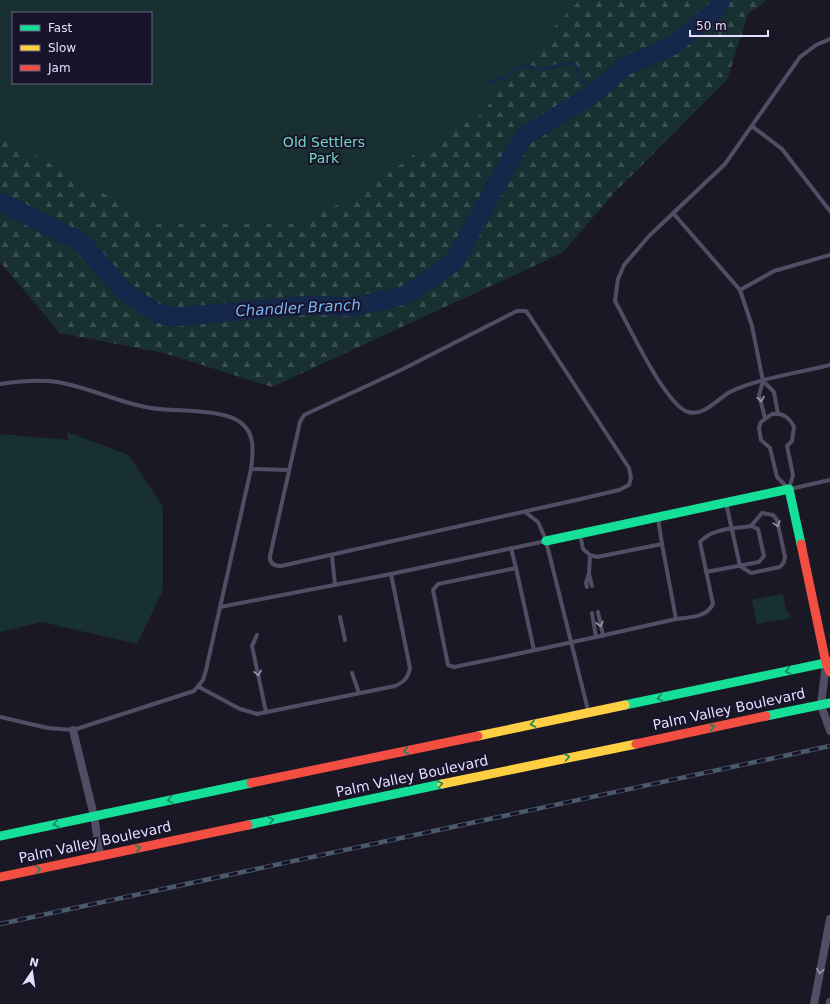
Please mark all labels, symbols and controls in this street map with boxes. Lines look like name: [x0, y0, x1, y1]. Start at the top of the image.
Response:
legend: [12, 12, 152, 84]
scale bar: [690, 12, 768, 38]
text: 50 m: [696, 19, 727, 33]
text: Fast: [48, 21, 72, 35]
text: Slow: [48, 41, 76, 55]
text: Jam: [47, 61, 71, 75]
park label: Old Settlers Park: [283, 134, 365, 166]
water label: Chandler Branch: [235, 296, 361, 320]
one-way arrow: [756, 396, 765, 402]
one-way arrow: [772, 521, 781, 528]
one-way arrow: [596, 621, 604, 627]
one-way arrow: [785, 666, 791, 675]
one-way arrow: [254, 670, 262, 676]
street label: Palm Valley Boulevard: [651, 685, 807, 733]
one-way arrow: [657, 693, 664, 701]
one-way arrow: [530, 720, 536, 728]
one-way arrow: [708, 723, 715, 731]
one-way arrow: [403, 746, 409, 755]
street label: Palm Valley Boulevard: [334, 752, 490, 800]
one-way arrow: [564, 754, 570, 762]
one-way arrow: [436, 781, 443, 789]
one-way arrow: [167, 796, 173, 804]
one-way arrow: [268, 816, 275, 824]
street label: Palm Valley Boulevard: [17, 818, 173, 866]
one-way arrow: [52, 820, 59, 828]
one-way arrow: [135, 844, 141, 852]
one-way arrow: [35, 865, 41, 873]
north arrow: [12, 952, 52, 992]
text: N: [28, 955, 40, 970]
one-way arrow: [817, 968, 825, 974]

